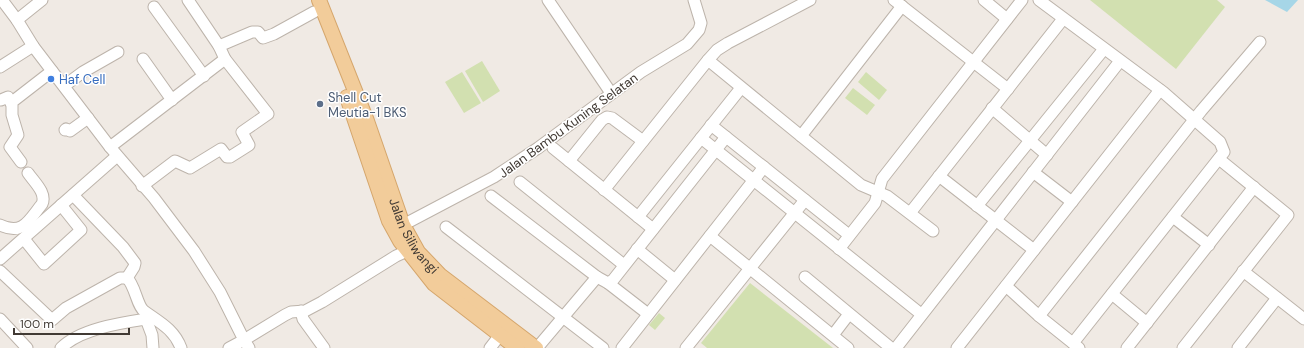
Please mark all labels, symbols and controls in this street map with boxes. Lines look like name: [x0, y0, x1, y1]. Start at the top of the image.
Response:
street label: Jalan Bambu Kuning Selatan: [495, 69, 641, 182]
place label: Haf Cell: [59, 71, 105, 88]
marker: Haf Cell: [46, 74, 56, 84]
place label: Shell Cut Meutia-1 BKS: [328, 89, 407, 121]
marker: Shell Cut Meutia-1 BKS: [315, 99, 325, 109]
street label: Jalan Siliwangi: [385, 196, 442, 278]
scale bar: [14, 310, 129, 336]
text: 100 m: [20, 316, 54, 332]

